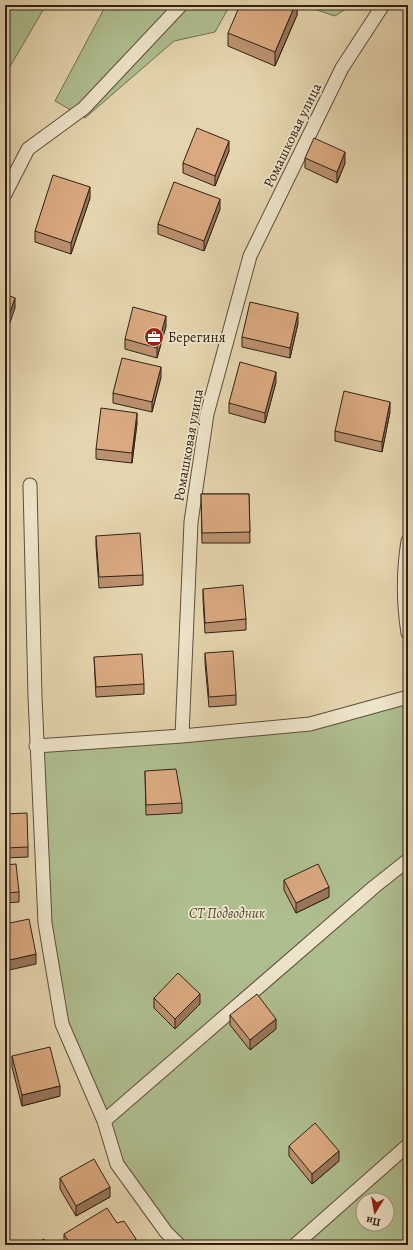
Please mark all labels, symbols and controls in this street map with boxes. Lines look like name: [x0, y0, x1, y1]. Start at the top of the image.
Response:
street label: Ромашковая улица: [259, 79, 326, 191]
office icon: Берегиня: [143, 326, 165, 348]
place label: Берегиня: [168, 328, 226, 347]
street label: Ромашковая улица: [169, 387, 208, 503]
park label: СТ Подводник: [189, 904, 265, 923]
north arrow: [355, 1192, 395, 1232]
text: Пн: [364, 1212, 382, 1230]

